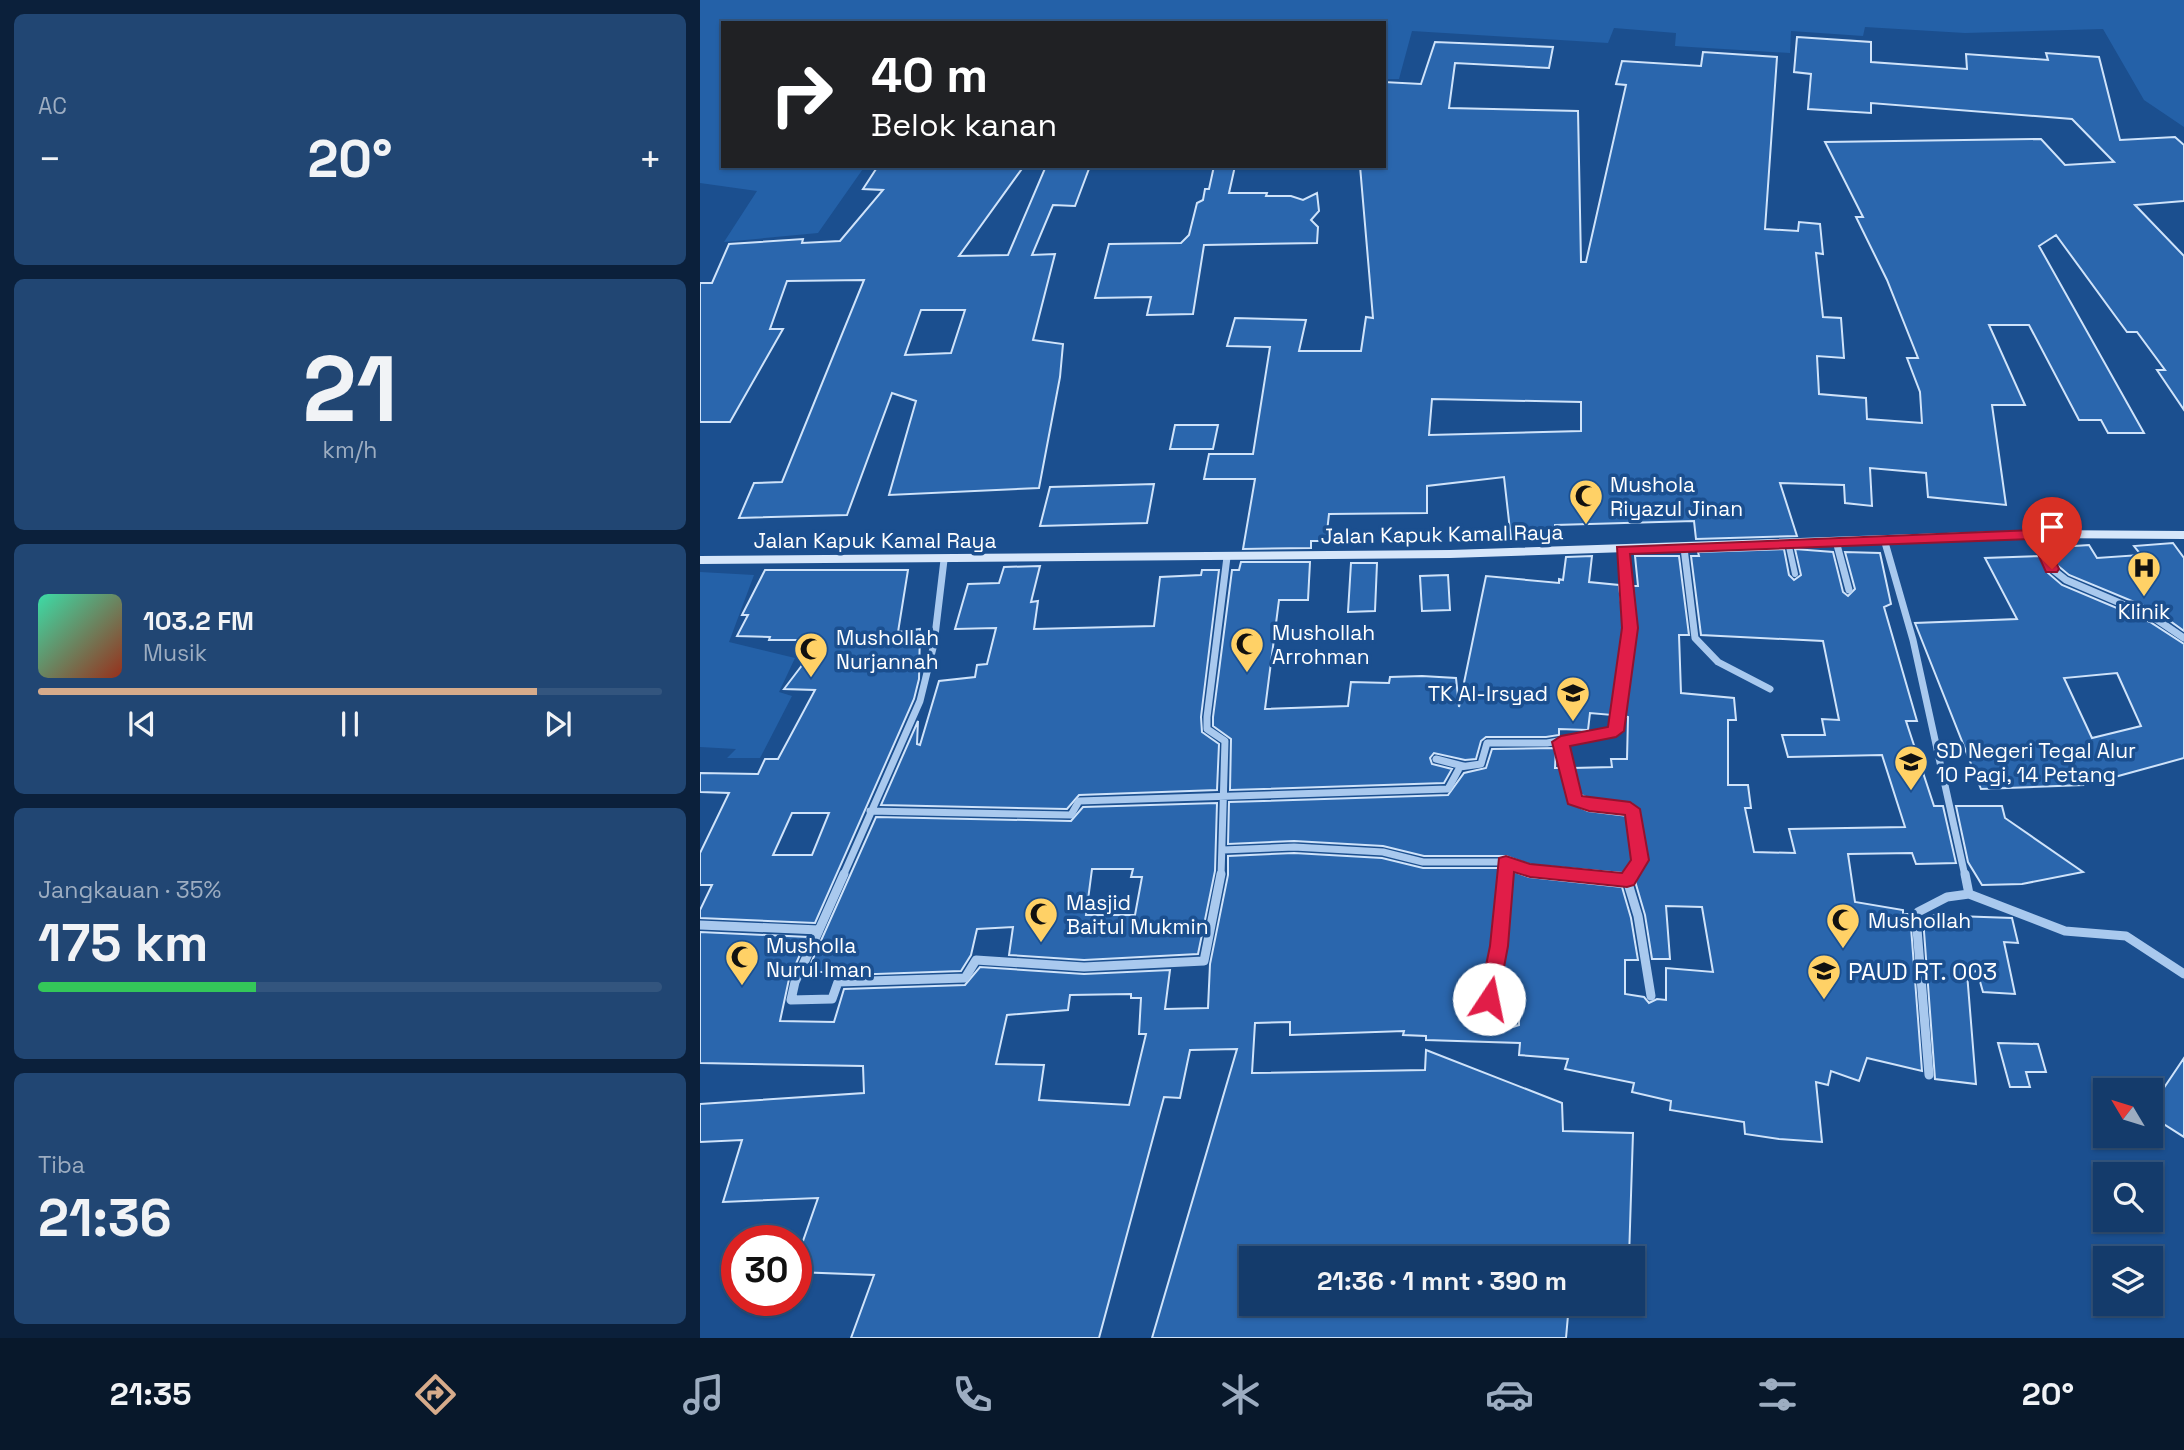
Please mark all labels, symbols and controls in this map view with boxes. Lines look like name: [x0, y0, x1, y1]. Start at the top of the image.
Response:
text: 40 m: [871, 44, 988, 106]
icon: right: [756, 49, 847, 140]
text: AC: [38, 91, 67, 121]
text: Belok kanan: [871, 105, 1057, 145]
text: 20°: [307, 126, 393, 192]
text: −: [38, 135, 62, 183]
text: +: [638, 135, 662, 183]
text: 21: [302, 331, 398, 448]
text: km/h: [323, 435, 377, 465]
place label: Mushola Riyazul Jinan: [1610, 471, 1743, 522]
mosque icon: Mushola Riyazul Jinan: [1567, 477, 1605, 526]
pin: [2022, 497, 2082, 569]
icon: arrive: [2033, 508, 2071, 546]
street label: Jalan Kapuk Kamal Raya: [1320, 518, 1564, 550]
street label: Jalan Kapuk Kamal Raya: [753, 527, 997, 554]
hospital icon: Klinik: [2125, 549, 2163, 598]
place label: Klinik: [2118, 598, 2170, 625]
text: 103.2 FM: [143, 604, 254, 638]
place label: Mushollah Arrohman: [1272, 619, 1375, 670]
place label: Mushollah Nurjannah: [836, 624, 939, 675]
mosque icon: Mushollah Arrohman: [1228, 625, 1266, 674]
mosque icon: Mushollah Nurjannah: [792, 630, 830, 679]
text: Musik: [143, 638, 207, 668]
school or university icon: TK Al-Irsyad: [1554, 674, 1592, 723]
place label: TK Al-Irsyad: [1428, 680, 1548, 707]
icon: previous: [123, 705, 161, 743]
icon: pause: [331, 705, 369, 743]
icon: next: [539, 705, 577, 743]
place label: SD Negeri Tegal Alur 10 Pagi, 14 Petang: [1936, 737, 2136, 788]
school or university icon: SD Negeri Tegal Alur 10 Pagi, 14 Petang: [1892, 743, 1930, 792]
text: Jangkauan · 35%: [38, 875, 221, 905]
place label: Masjid Baitul Mukmin: [1066, 889, 1209, 940]
mosque icon: Masjid Baitul Mukmin: [1022, 895, 1060, 944]
mosque icon: Mushollah: [1824, 901, 1862, 950]
place label: Mushollah: [1868, 907, 1971, 934]
text: 175 km: [38, 910, 208, 976]
place label: Musholla Nurul Iman: [766, 932, 872, 983]
mosque icon: Musholla Nurul Iman: [723, 938, 761, 987]
school or university icon: PAUD RT. 003: [1805, 952, 1843, 1001]
place label: PAUD RT. 003: [1848, 956, 1997, 987]
position arrow: [1452, 962, 1526, 1036]
north arrow: [2093, 1078, 2163, 1148]
map controls: [2093, 1078, 2163, 1316]
text: Tiba: [38, 1150, 85, 1180]
button: search: [2093, 1162, 2163, 1232]
text: 21:36: [38, 1185, 172, 1251]
speed limit sign: 30: [721, 1225, 812, 1316]
button: layers: [2093, 1246, 2163, 1316]
text: 21:36 · 1 mnt · 390 m: [1317, 1264, 1567, 1298]
icon: directions: [411, 1370, 460, 1419]
icon: music: [679, 1370, 728, 1419]
icon: phone: [948, 1370, 997, 1419]
icon: climate: [1216, 1370, 1265, 1419]
icon: car: [1485, 1370, 1534, 1419]
icon: filters: [1753, 1370, 1802, 1419]
text: 21:35: [110, 1374, 191, 1414]
text: 20°: [2022, 1374, 2074, 1414]

